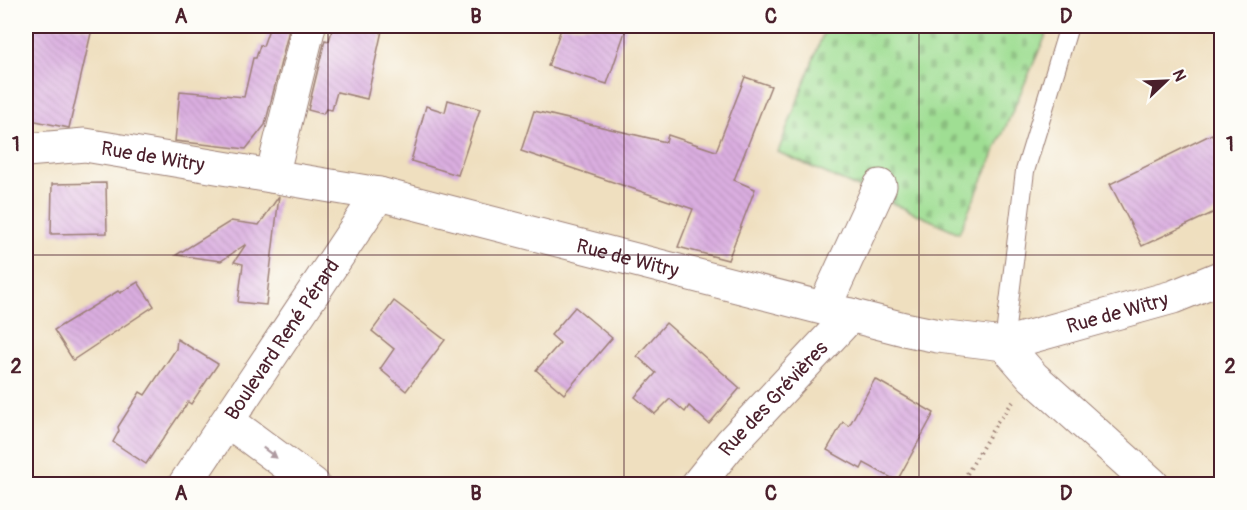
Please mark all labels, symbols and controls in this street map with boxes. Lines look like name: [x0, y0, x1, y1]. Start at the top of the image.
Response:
text: A: [175, 4, 188, 29]
text: B: [470, 4, 482, 29]
text: C: [765, 4, 777, 29]
text: D: [1060, 4, 1073, 29]
north arrow: [1136, 51, 1196, 111]
text: N: [1168, 67, 1190, 85]
text: 1: [12, 132, 20, 157]
text: 1: [1226, 132, 1234, 157]
street label: Rue de Witry: [99, 135, 207, 177]
street label: Rue de Witry: [574, 233, 682, 283]
street label: Boulevard René Pérard: [219, 254, 344, 424]
street label: Rue de Witry: [1063, 286, 1171, 339]
street label: Rue des Grévières: [713, 335, 833, 461]
text: 2: [10, 354, 22, 379]
text: 2: [1224, 354, 1236, 379]
one-way arrow: [263, 446, 278, 458]
text: A: [175, 481, 188, 506]
text: B: [470, 481, 482, 506]
text: C: [765, 481, 777, 506]
text: D: [1060, 481, 1073, 506]

